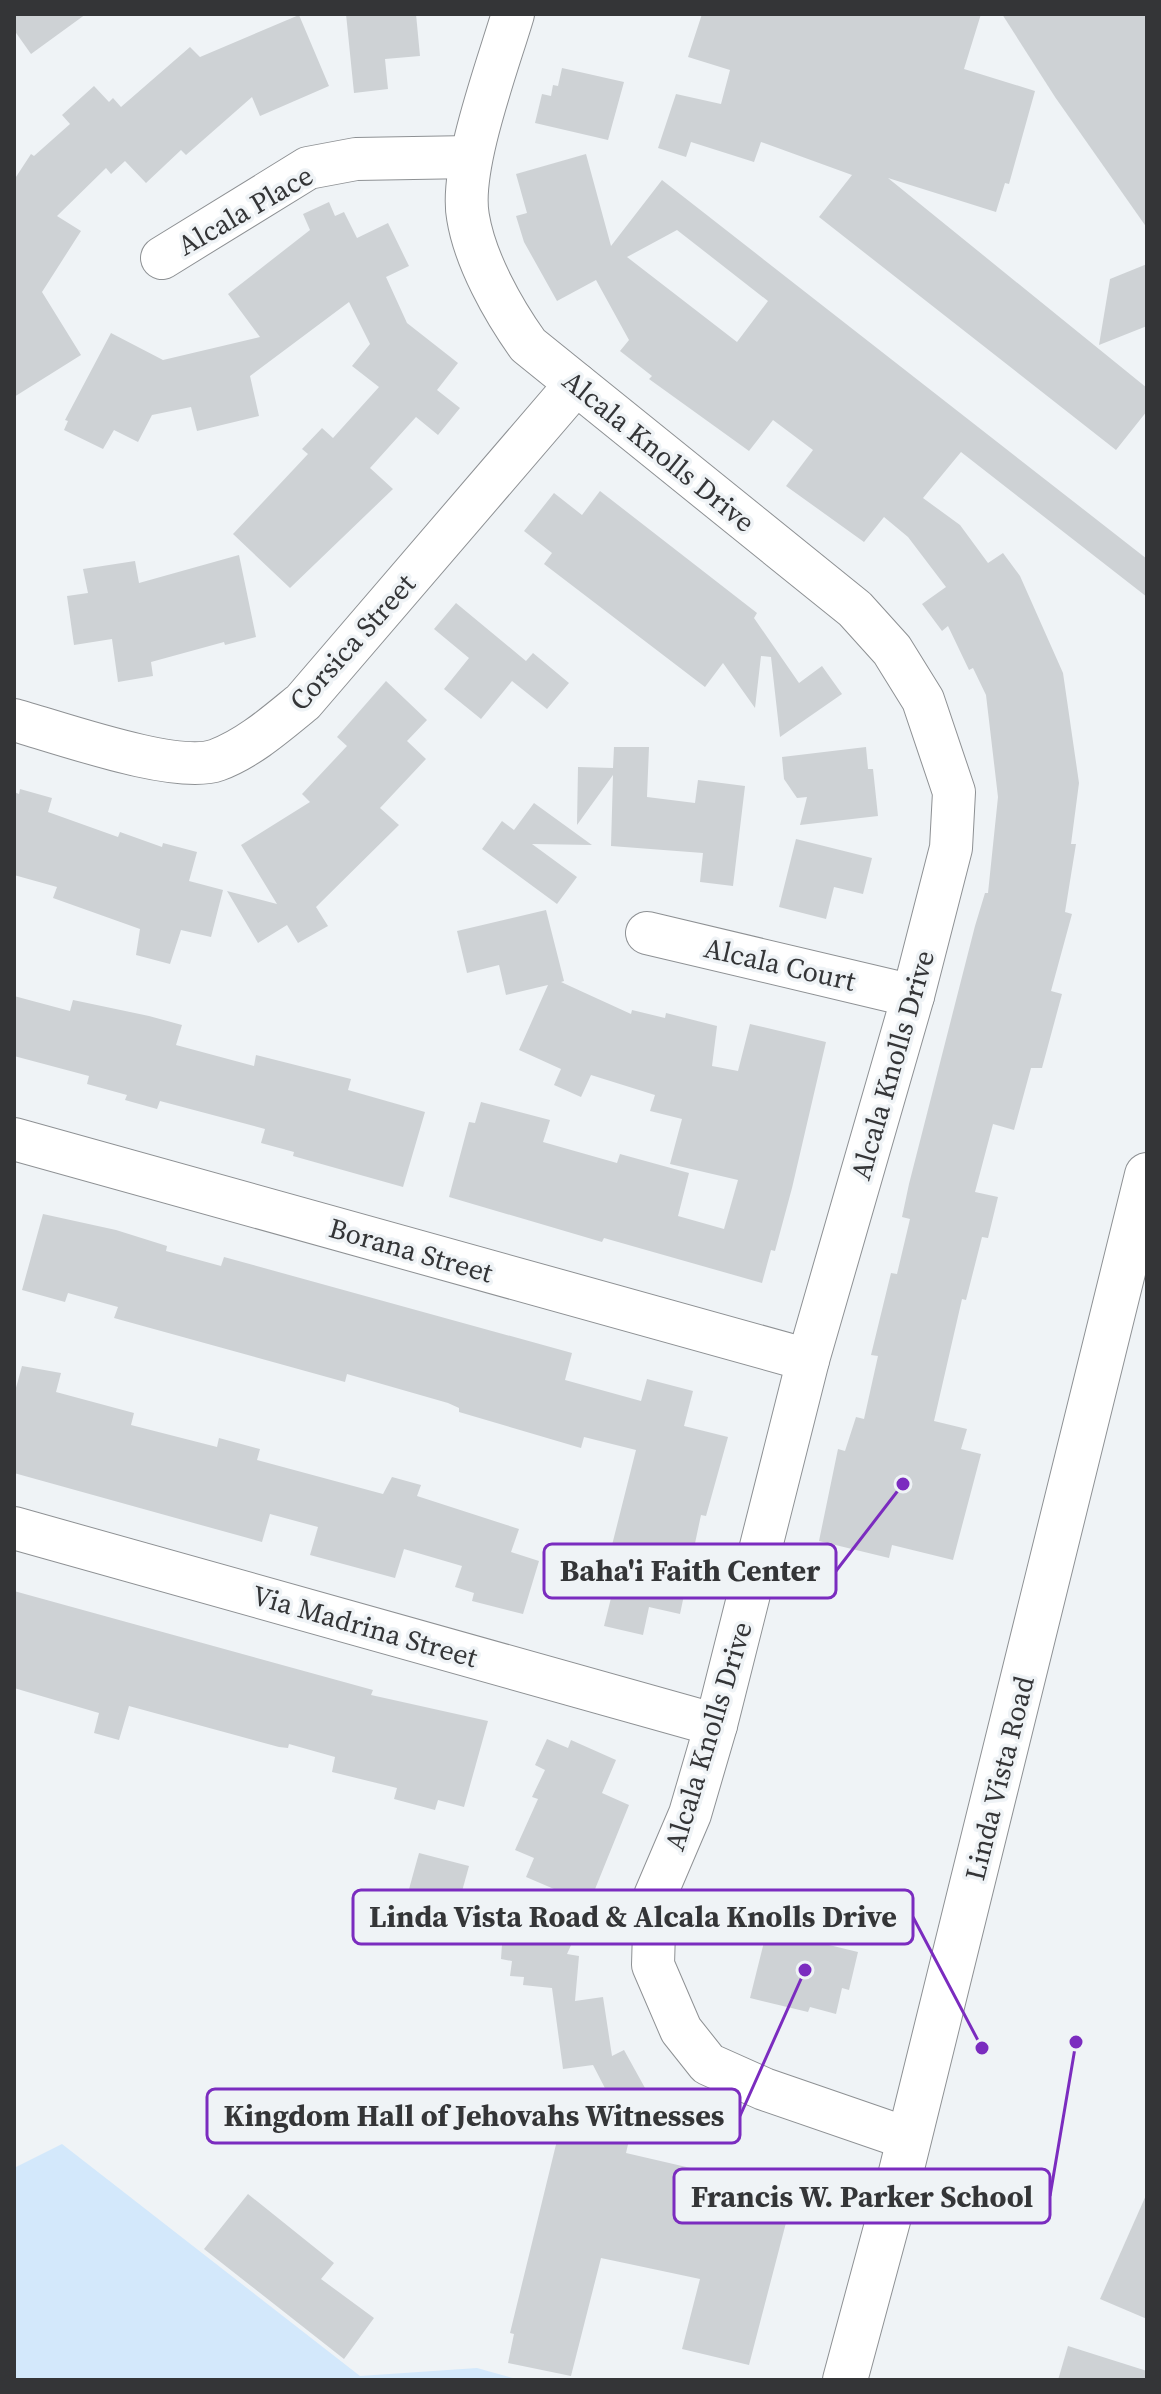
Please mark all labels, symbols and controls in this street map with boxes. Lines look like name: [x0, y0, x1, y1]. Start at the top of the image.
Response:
street label: Alcala Place: [170, 156, 320, 264]
street label: Alcala Knolls Drive: [555, 362, 763, 540]
street label: Corsica Street: [280, 565, 424, 719]
street label: Alcala Court: [701, 928, 860, 1000]
street label: Alcala Knolls Drive: [841, 946, 943, 1184]
street label: Borana Street: [325, 1208, 498, 1292]
callout: Baha'i Faith Center: [544, 1544, 836, 1598]
text: Baha'i Faith Center: [560, 1550, 820, 1591]
street label: Via Madrina Street: [248, 1576, 483, 1677]
street label: Alcala Knolls Drive: [655, 1617, 761, 1855]
street label: Linda Vista Road: [955, 1672, 1043, 1884]
callout: Linda Vista Road & Alcala Knolls Drive: [353, 1890, 913, 1944]
text: Linda Vista Road & Alcala Knolls Drive: [369, 1896, 897, 1937]
callout: Kingdom Hall of Jehovahs Witnesses: [207, 2089, 740, 2143]
text: Kingdom Hall of Jehovahs Witnesses: [224, 2095, 724, 2136]
callout: Francis W. Parker School: [674, 2169, 1050, 2223]
text: Francis W. Parker School: [691, 2176, 1033, 2217]

